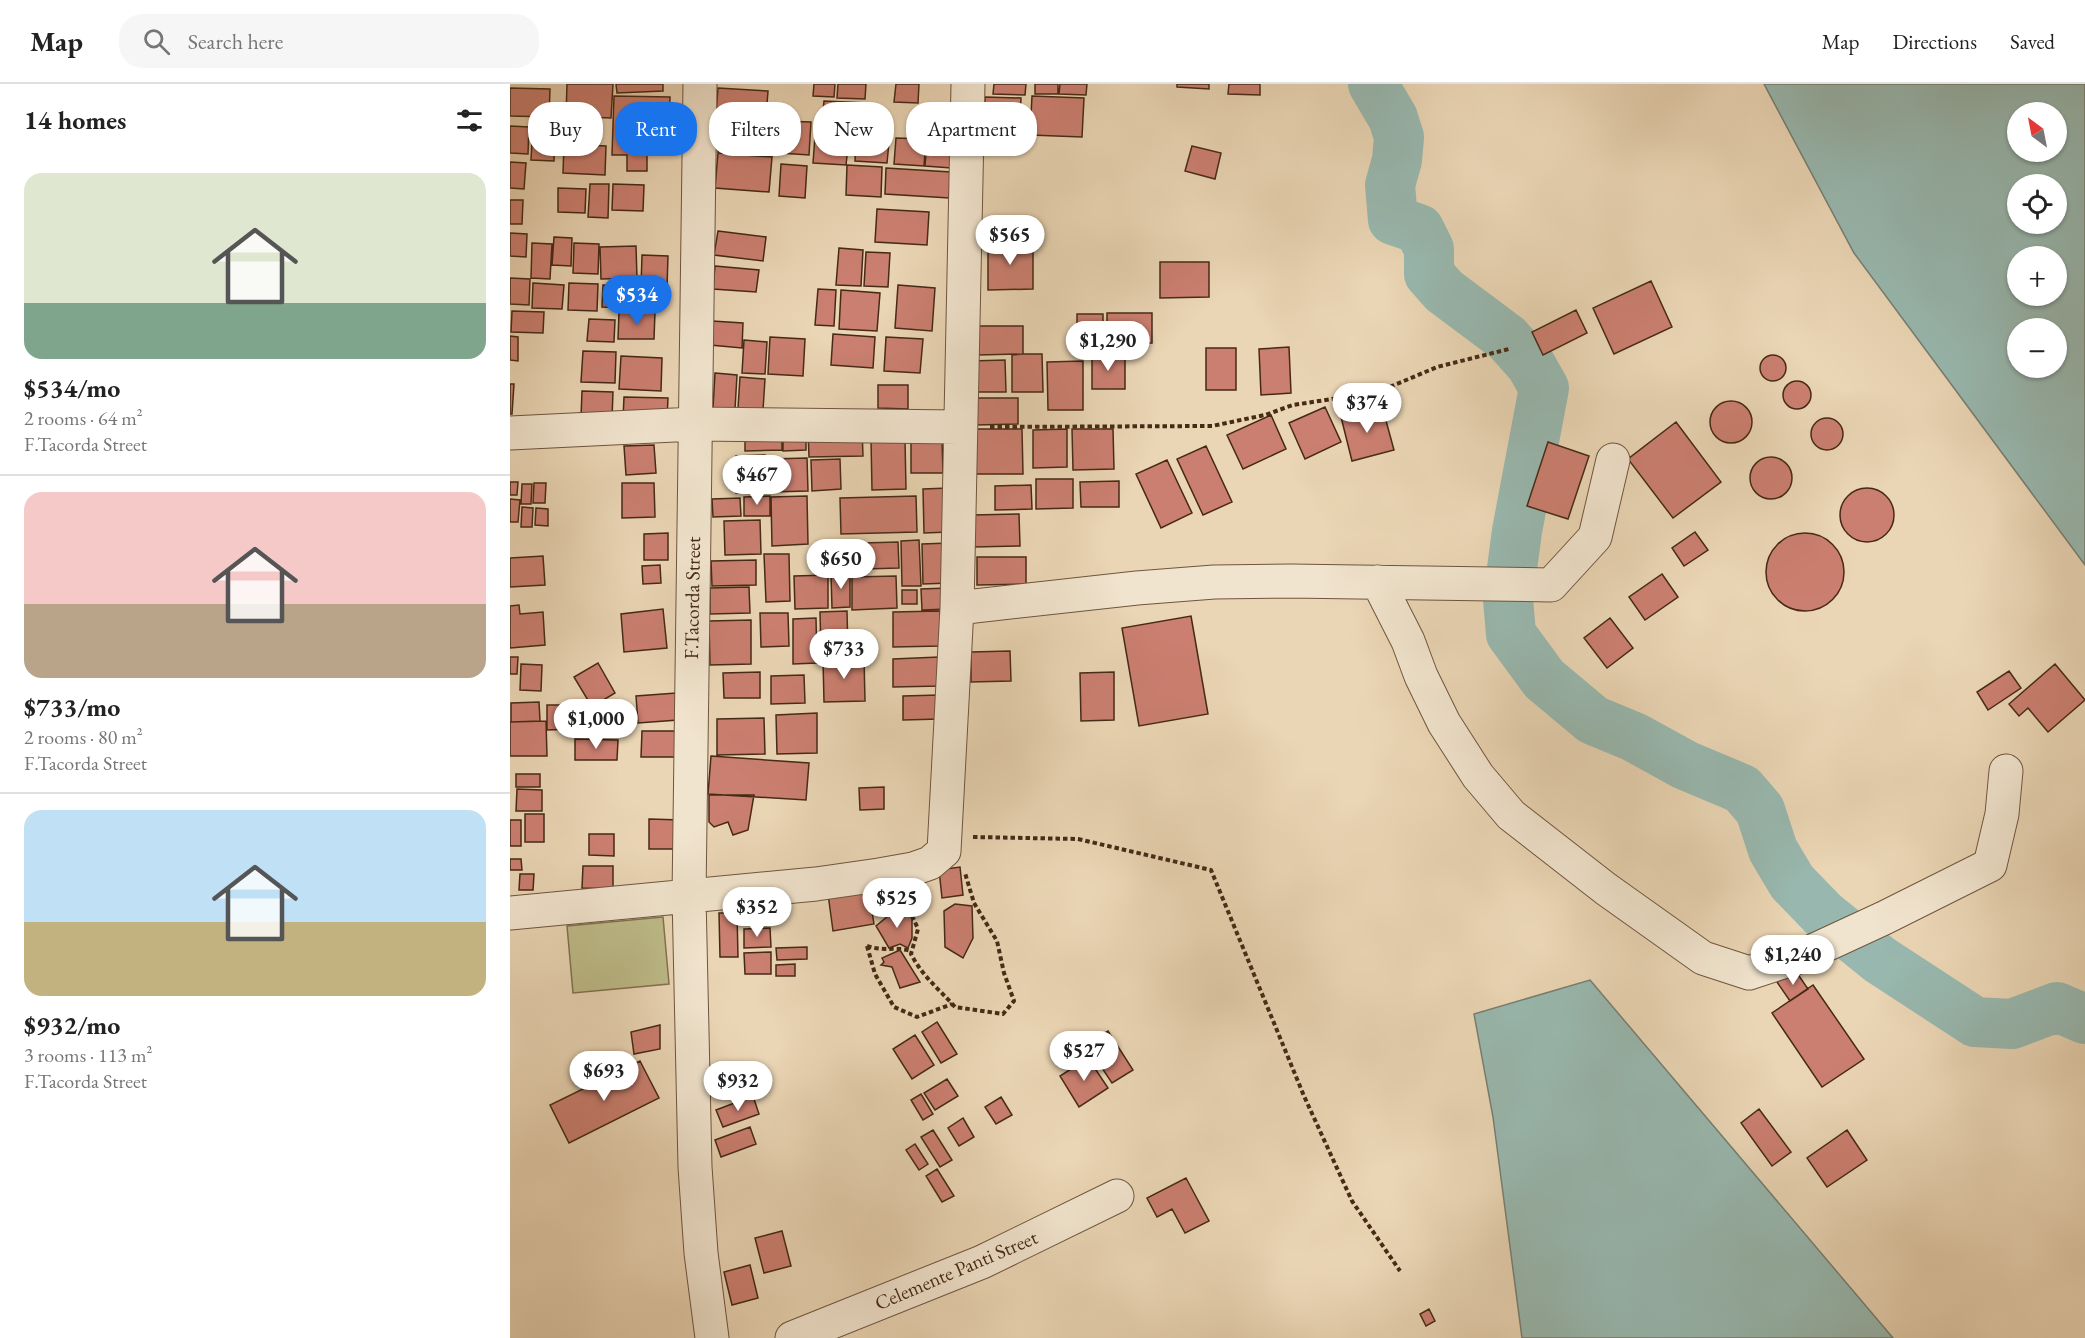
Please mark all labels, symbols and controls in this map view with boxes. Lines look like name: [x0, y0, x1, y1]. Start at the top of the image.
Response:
search box: [119, 14, 539, 68]
text: Map: [30, 23, 83, 59]
icon: search: [140, 25, 173, 58]
text: Search here: [188, 27, 283, 56]
text: Map: [1822, 28, 1859, 55]
text: Directions: [1892, 28, 1977, 55]
text: Saved: [2010, 28, 2055, 55]
chip: Buy: [528, 102, 603, 156]
chip: Rent: [615, 102, 697, 156]
chip: Filters: [709, 102, 801, 156]
chip: New: [813, 102, 894, 156]
chip: Apartment: [906, 102, 1037, 156]
north arrow: [2007, 102, 2067, 162]
map controls: [2007, 102, 2067, 378]
text: 14 homes: [24, 103, 126, 137]
icon: filters: [453, 104, 486, 137]
button: locate: [2007, 174, 2067, 234]
icon: home: [201, 212, 309, 320]
pin: $565: [974, 215, 1046, 266]
text: $565: [990, 221, 1030, 247]
button: +: [2007, 246, 2067, 306]
pin: $534: [601, 275, 673, 326]
text: $534: [617, 281, 657, 307]
button: −: [2007, 318, 2067, 378]
pin: $1,290: [1059, 321, 1157, 372]
text: $1,290: [1080, 327, 1136, 353]
text: $534/mo: [24, 371, 120, 405]
pin: $374: [1331, 383, 1403, 434]
text: $374: [1347, 389, 1387, 415]
text: 2 rooms · 64 m²: [24, 405, 143, 431]
text: F.Tacorda Street: [24, 431, 147, 457]
pin: $467: [721, 455, 793, 506]
text: $467: [737, 461, 777, 487]
icon: home: [201, 531, 309, 639]
street label: F.Tacorda Street: [678, 536, 706, 660]
pin: $650: [805, 539, 877, 590]
text: $650: [821, 545, 861, 571]
pin: $733: [808, 629, 880, 680]
text: $733: [824, 635, 864, 661]
text: $733/mo: [24, 690, 120, 724]
pin: $1,000: [547, 699, 645, 750]
text: $1,000: [568, 705, 624, 731]
text: 2 rooms · 80 m²: [24, 724, 143, 750]
text: F.Tacorda Street: [24, 750, 147, 776]
icon: home: [201, 849, 309, 957]
pin: $525: [861, 878, 933, 929]
text: $525: [877, 884, 917, 910]
pin: $352: [721, 887, 793, 938]
text: $352: [737, 893, 777, 919]
pin: $1,240: [1744, 935, 1842, 986]
text: $1,240: [1765, 941, 1821, 967]
text: $932/mo: [24, 1008, 120, 1042]
pin: $527: [1048, 1031, 1120, 1082]
text: $527: [1064, 1037, 1104, 1063]
text: 3 rooms · 113 m²: [24, 1042, 152, 1068]
pin: $693: [568, 1051, 640, 1102]
text: $693: [584, 1057, 624, 1083]
pin: $932: [702, 1061, 774, 1112]
text: $932: [718, 1067, 758, 1093]
text: F.Tacorda Street: [24, 1068, 147, 1094]
street label: Celemente Panti Street: [871, 1224, 1042, 1316]

